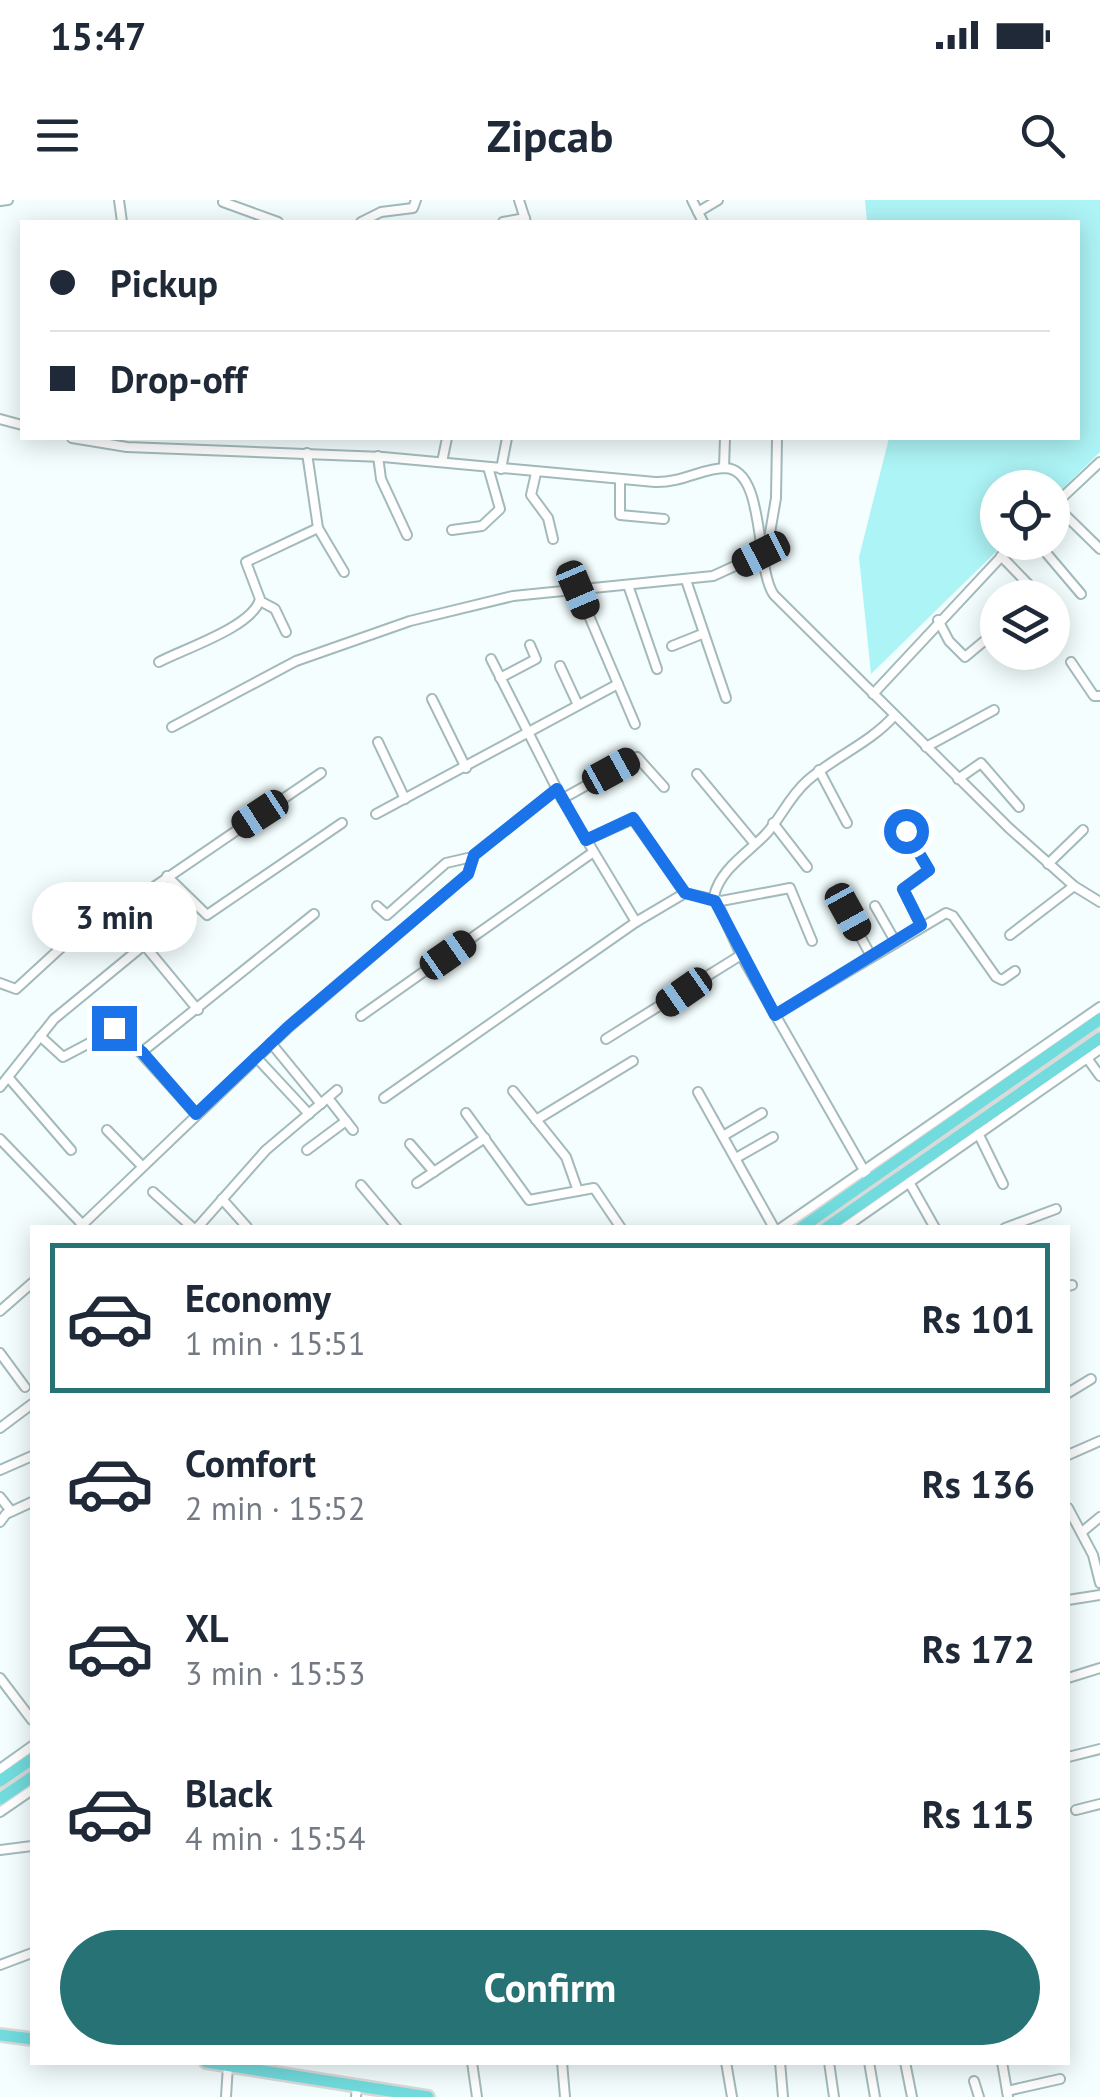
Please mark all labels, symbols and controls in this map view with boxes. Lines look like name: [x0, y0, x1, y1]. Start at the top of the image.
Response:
text: 15:47: [50, 11, 146, 60]
text: Zipcab: [487, 106, 613, 164]
icon: menu: [30, 108, 85, 163]
icon: search: [1015, 108, 1070, 163]
text: Pickup: [110, 258, 218, 307]
text: Drop-off: [110, 354, 247, 403]
map controls: [980, 470, 1070, 670]
button: locate: [980, 470, 1070, 560]
car: [727, 527, 795, 581]
car: [552, 557, 604, 623]
button: layers: [980, 580, 1070, 670]
car: [577, 743, 645, 799]
car: [227, 785, 293, 843]
route start: [884, 809, 929, 854]
car: [820, 878, 876, 946]
callout: 3 min: [32, 883, 196, 953]
text: 3 min: [75, 896, 154, 938]
car: [415, 926, 481, 984]
car: [651, 963, 717, 1021]
route end: [92, 1006, 137, 1051]
icon: car: [65, 1273, 155, 1363]
text: Economy: [185, 1273, 331, 1322]
text: Rs 101: [922, 1294, 1035, 1343]
text: 1 min · 15:51: [185, 1322, 365, 1364]
icon: car: [65, 1438, 155, 1528]
text: Comfort: [185, 1438, 316, 1487]
text: Rs 136: [922, 1459, 1035, 1508]
text: 2 min · 15:52: [185, 1487, 365, 1529]
icon: car: [65, 1603, 155, 1693]
text: XL: [185, 1603, 229, 1652]
text: Rs 172: [922, 1624, 1035, 1673]
text: 3 min · 15:53: [185, 1652, 365, 1694]
icon: car: [65, 1768, 155, 1858]
text: Black: [185, 1768, 273, 1817]
text: Rs 115: [922, 1789, 1035, 1838]
text: 4 min · 15:54: [185, 1817, 365, 1859]
button: Confirm: [60, 1930, 1040, 2045]

